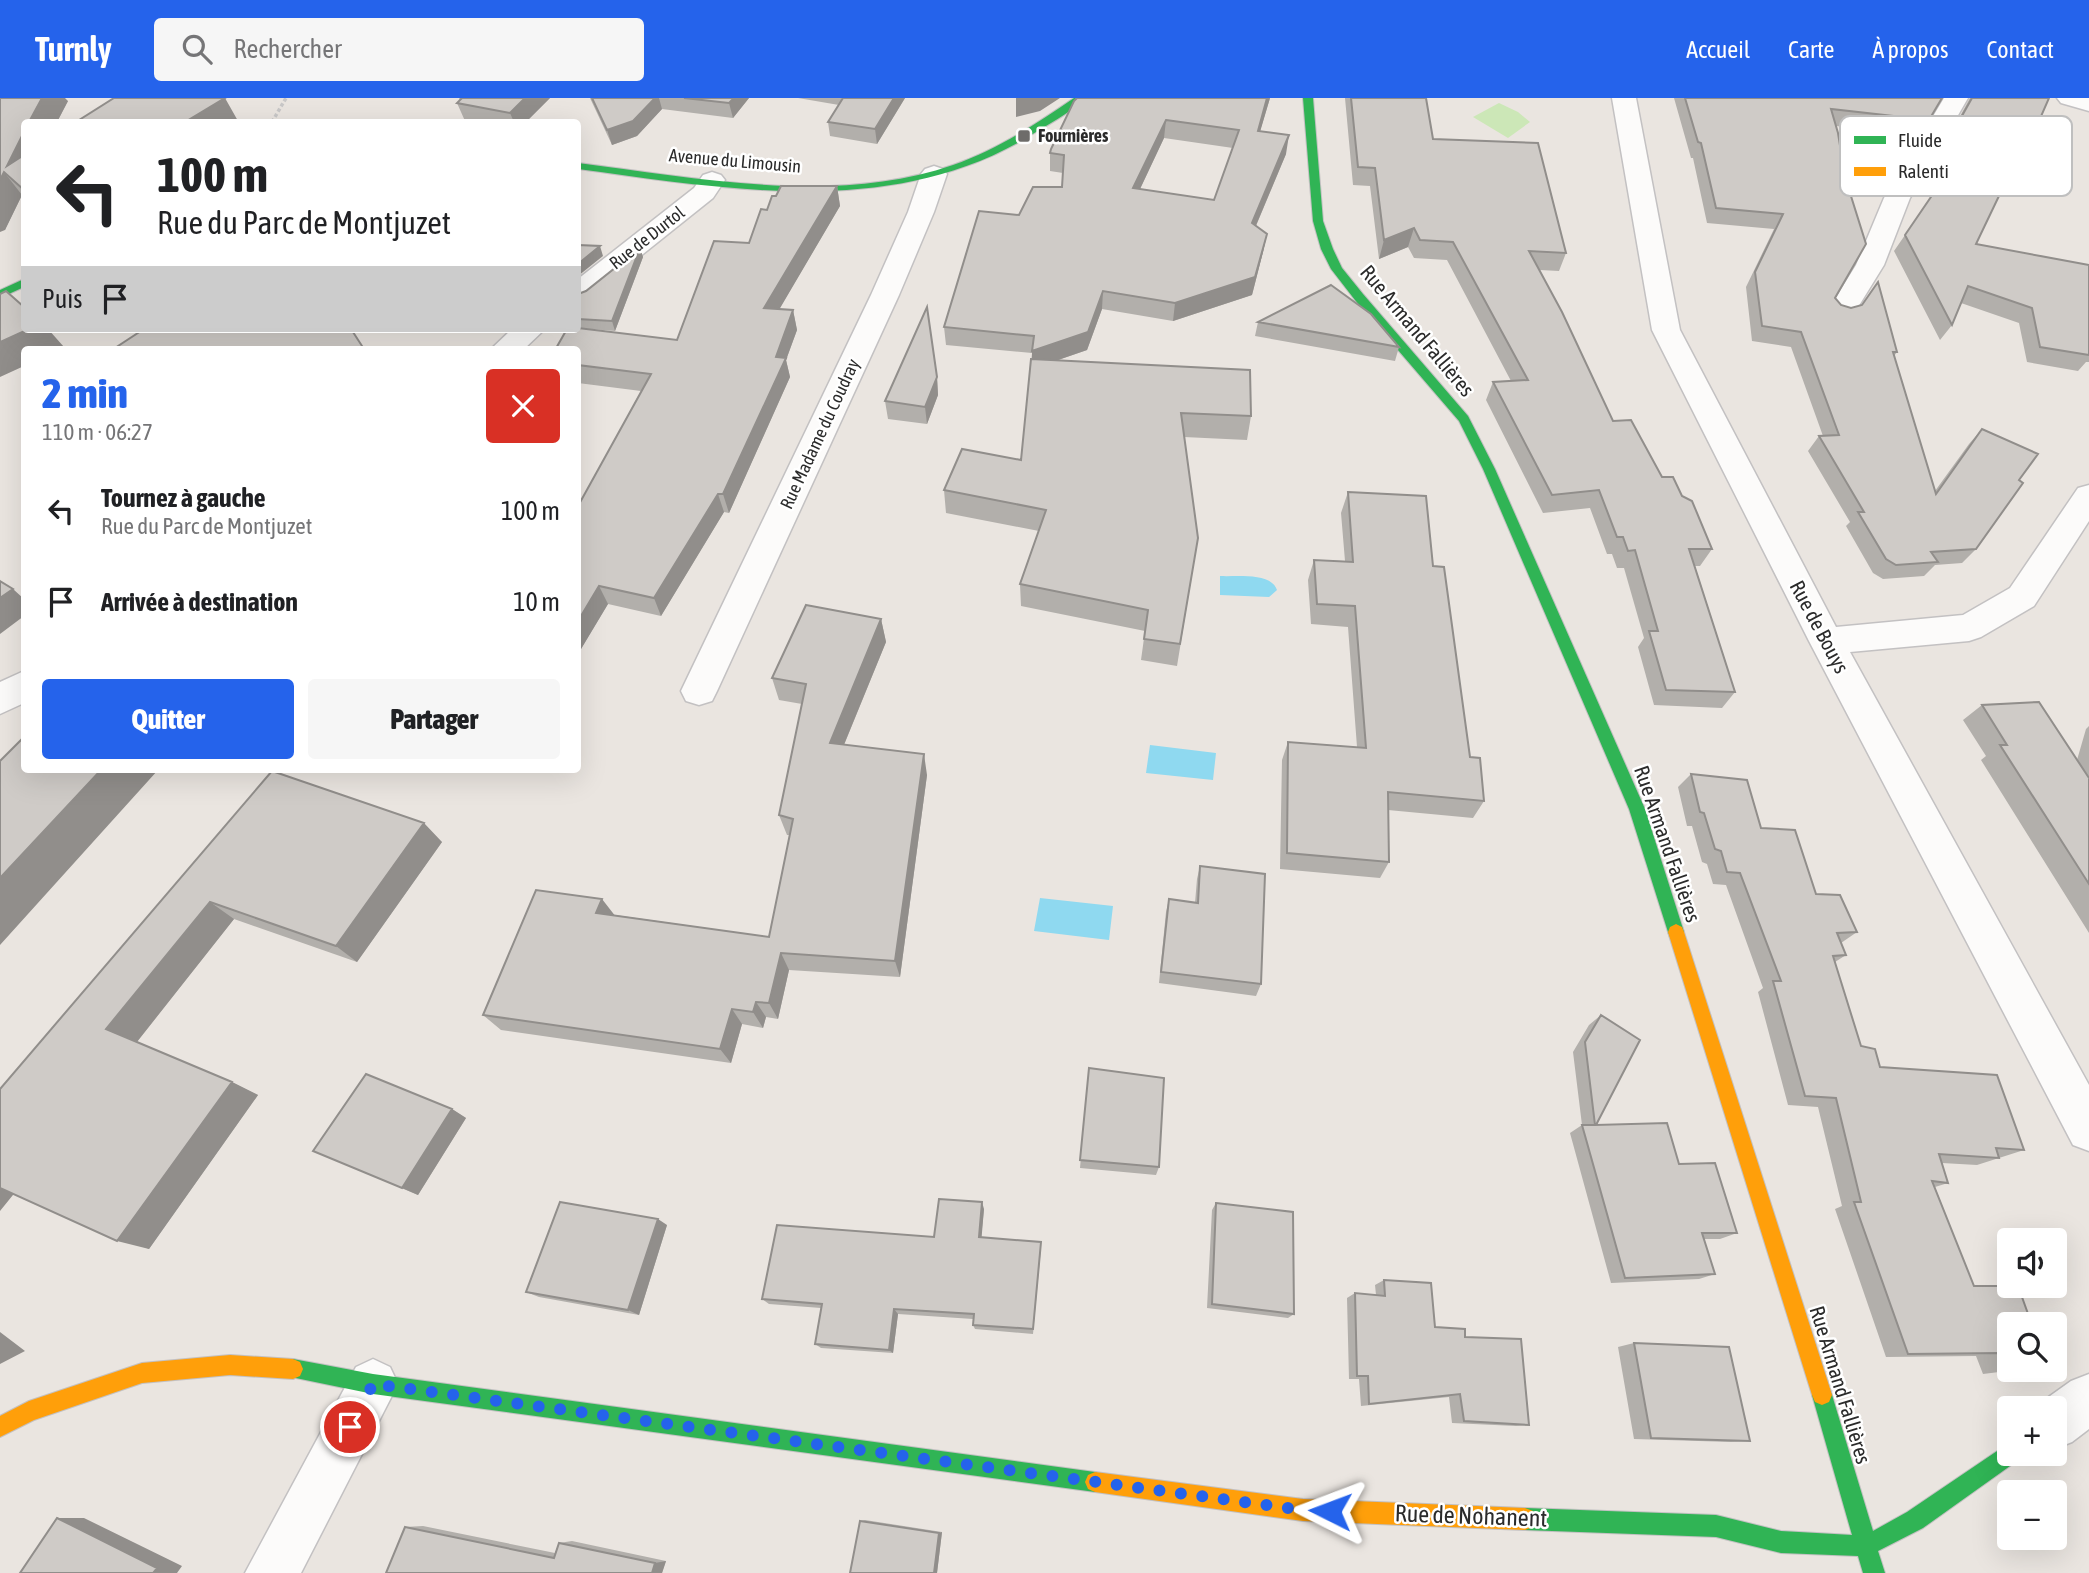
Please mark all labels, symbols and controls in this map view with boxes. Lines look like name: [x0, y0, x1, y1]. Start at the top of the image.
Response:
search box: [154, 18, 644, 81]
text: Turnly: [35, 30, 112, 68]
icon: search: [178, 30, 216, 68]
text: Rechercher: [234, 34, 342, 64]
text: Accueil: [1686, 36, 1750, 63]
text: Carte: [1788, 36, 1834, 63]
text: À propos: [1872, 36, 1948, 63]
text: Contact: [1986, 36, 2054, 63]
legend: [1840, 116, 2072, 196]
place label: Fournières: [1038, 125, 1109, 146]
marker: Fournières: [1016, 128, 1032, 144]
text: Fluide: [1898, 129, 1942, 151]
street label: Avenue du Limousin: [668, 144, 802, 177]
text: 100 m: [157, 146, 268, 202]
icon: left: [42, 147, 133, 238]
text: Ralenti: [1898, 160, 1949, 182]
street label: Rue de Durtol: [605, 202, 689, 273]
text: Rue du Parc de Montjuzet: [157, 204, 451, 241]
street label: Rue Armand Fallières: [1356, 260, 1480, 401]
icon: arrive: [96, 280, 134, 318]
text: Puis: [42, 284, 82, 314]
street label: Rue Madame du Coudray: [775, 355, 864, 512]
text: 2 min: [42, 369, 128, 417]
button: close: [486, 369, 560, 443]
text: 110 m · 06:27: [42, 419, 153, 445]
text: Tournez à gauche: [101, 483, 266, 513]
icon: left: [42, 492, 80, 530]
text: 100 m: [501, 496, 560, 526]
text: Rue du Parc de Montjuzet: [101, 513, 312, 539]
street label: Rue de Bouys: [1785, 576, 1854, 677]
icon: arrive: [42, 583, 80, 621]
text: Arrivée à destination: [101, 587, 298, 617]
text: 10 m: [513, 587, 560, 617]
button: Quitter: [42, 679, 294, 759]
button: Partager: [308, 679, 560, 759]
street label: Rue Armand Fallières: [1630, 762, 1706, 925]
map controls: [1997, 1228, 2067, 1550]
button: sound: [1997, 1228, 2067, 1298]
street label: Rue Armand Fallières: [1806, 1303, 1876, 1467]
button: search: [1997, 1312, 2067, 1382]
button: +: [1997, 1396, 2067, 1466]
pin: [320, 1397, 380, 1457]
icon: arrive: [331, 1408, 369, 1446]
position arrow: [1293, 1474, 1367, 1548]
button: −: [1997, 1480, 2067, 1550]
street label: Rue de Nohanent: [1394, 1499, 1548, 1532]

